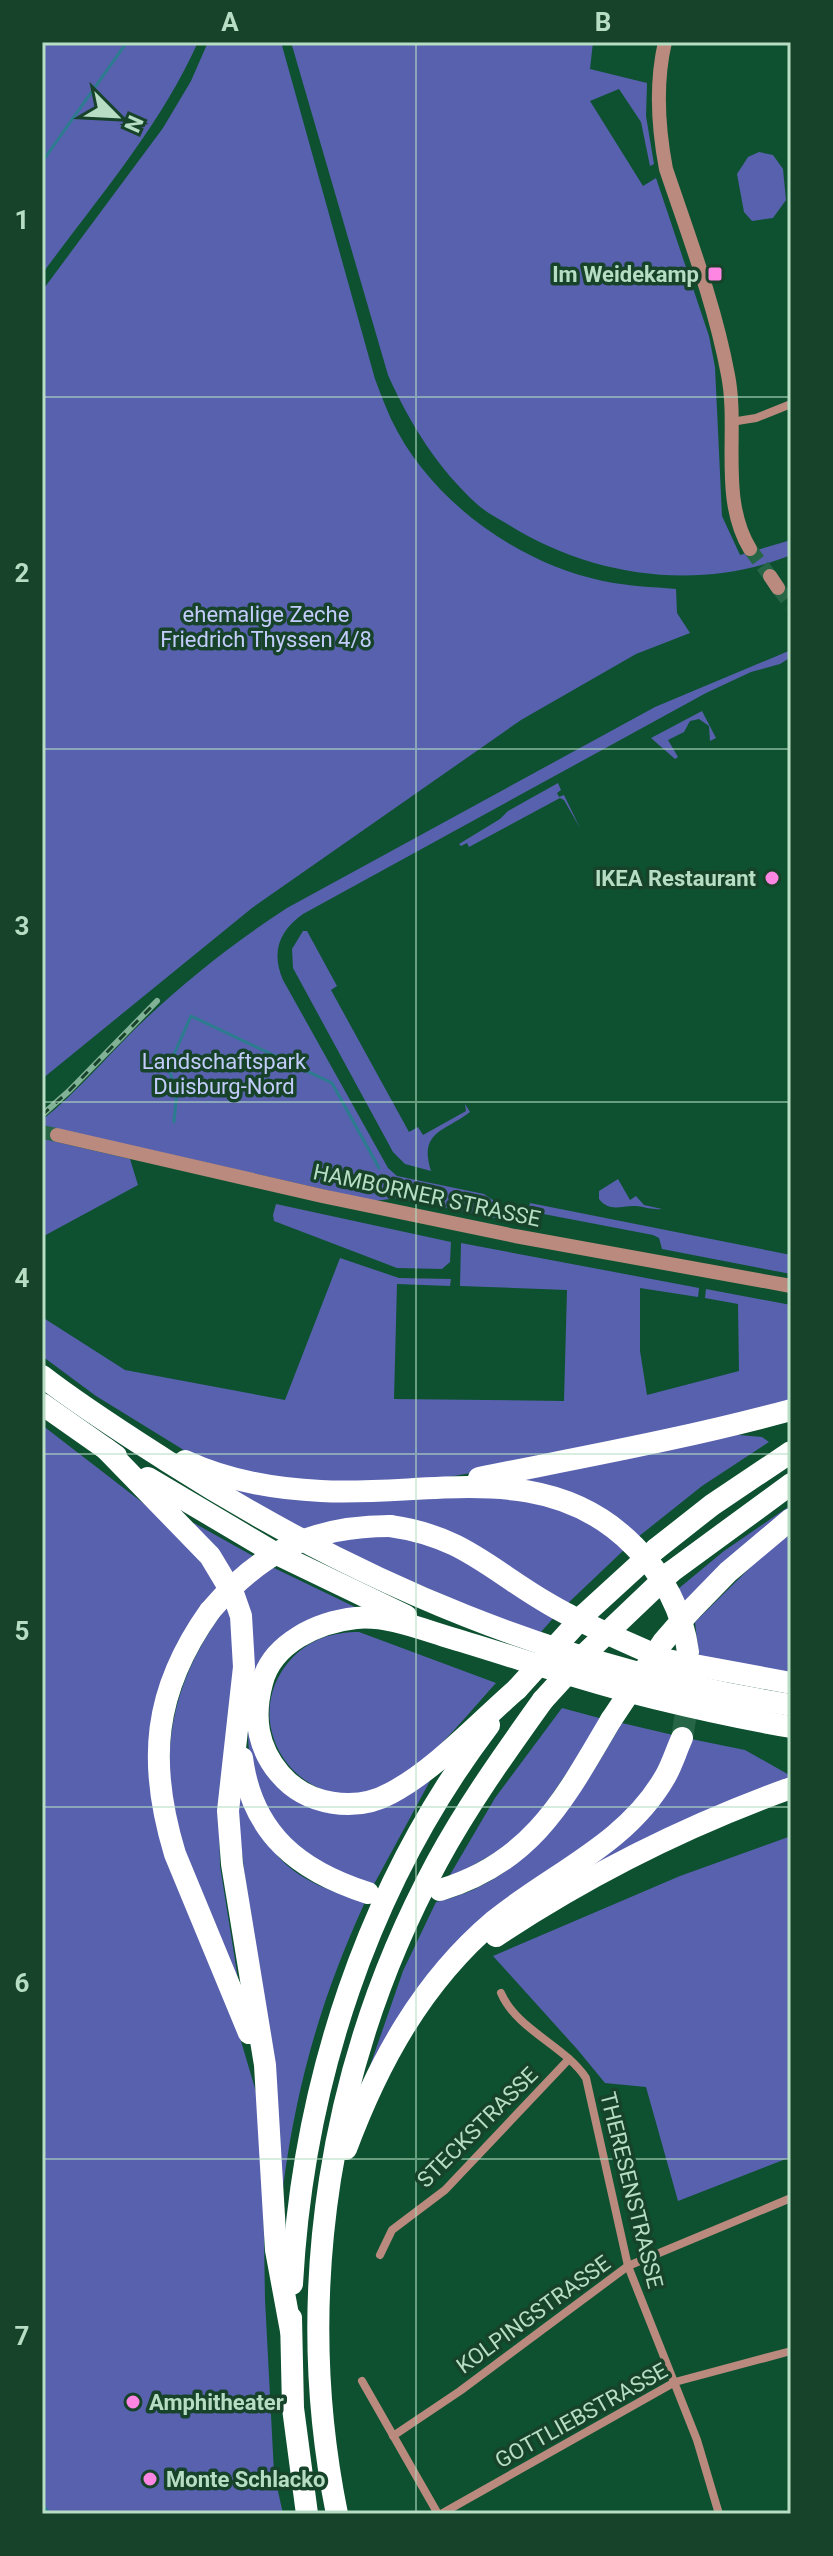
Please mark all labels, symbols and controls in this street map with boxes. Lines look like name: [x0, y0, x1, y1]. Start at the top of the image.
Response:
text: A: [221, 7, 239, 37]
text: B: [595, 7, 611, 37]
north arrow: [76, 76, 156, 156]
text: N: [119, 112, 148, 136]
text: 1: [15, 205, 29, 235]
place label: Im Weidekamp: [552, 262, 699, 287]
marker: Im Weidekamp: [706, 265, 724, 283]
text: 2: [15, 558, 29, 588]
park label: ehemalige Zeche Friedrich Thyssen 4/8: [160, 602, 372, 652]
place label: IKEA Restaurant: [595, 866, 757, 891]
marker: IKEA Restaurant: [763, 869, 781, 887]
text: 3: [15, 911, 29, 941]
park label: Landschaftspark Duisburg-Nord: [142, 1049, 307, 1099]
street label: HAMBORNER STRASSE: [311, 1159, 543, 1232]
text: 4: [15, 1263, 30, 1293]
text: 5: [15, 1616, 29, 1646]
text: 6: [15, 1968, 30, 1998]
street label: STECKSTRASSE: [412, 2062, 543, 2193]
street label: THERESENSTRASSE: [595, 2089, 668, 2291]
street label: KOLPINGSTRASSE: [452, 2250, 615, 2379]
text: 7: [15, 2321, 29, 2351]
street label: GOTTLIEBSTRASSE: [491, 2358, 672, 2473]
place label: Amphitheater: [149, 2390, 284, 2415]
marker: Amphitheater: [124, 2393, 142, 2411]
place label: Monte Schlacko: [166, 2467, 325, 2492]
marker: Monte Schlacko: [141, 2470, 159, 2488]

